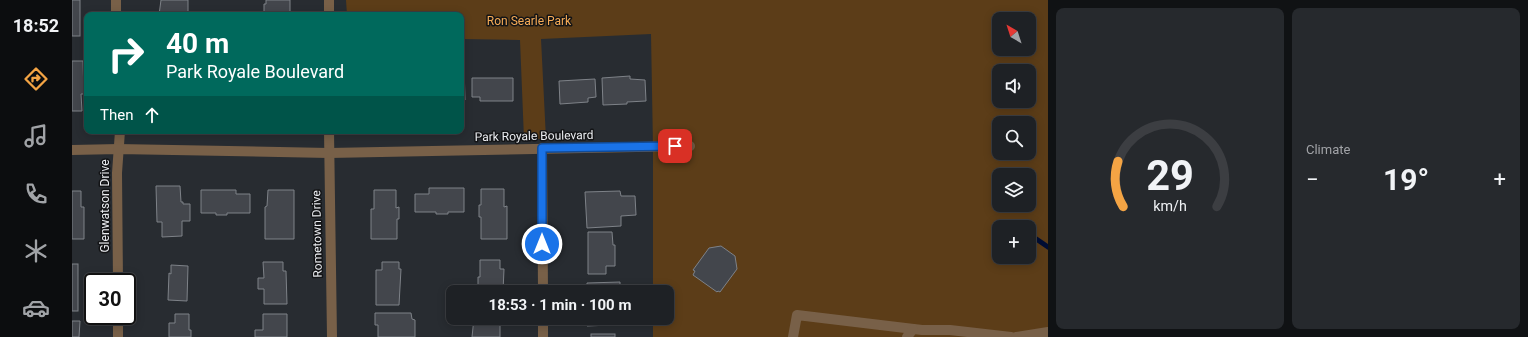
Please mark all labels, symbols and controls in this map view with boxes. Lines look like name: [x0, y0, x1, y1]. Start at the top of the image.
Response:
north arrow: [992, 12, 1036, 56]
map controls: [992, 12, 1036, 264]
park label: Ron Searle Park: [487, 14, 572, 28]
text: 18:52: [13, 15, 59, 36]
text: 40 m: [166, 27, 229, 60]
icon: right: [100, 28, 152, 80]
text: Park Royale Boulevard: [166, 61, 344, 82]
button: sound: [992, 64, 1036, 108]
icon: directions: [22, 65, 50, 93]
icon: ahead: [141, 104, 163, 126]
text: Then: [100, 106, 133, 124]
button: search: [992, 116, 1036, 160]
icon: music: [22, 122, 50, 150]
street label: Park Royale Boulevard: [474, 128, 594, 144]
pin: [658, 129, 692, 163]
icon: arrive: [664, 135, 686, 157]
text: Climate: [1306, 142, 1350, 157]
text: 29: [1146, 150, 1194, 199]
street label: Glenwatson Drive: [98, 159, 112, 253]
text: 19°: [1383, 162, 1429, 197]
text: −: [1306, 167, 1319, 192]
text: +: [1494, 167, 1506, 192]
button: layers: [992, 168, 1036, 212]
icon: phone: [22, 180, 50, 208]
street label: Rometown Drive: [309, 190, 325, 278]
text: km/h: [1153, 197, 1187, 213]
button: +: [992, 220, 1036, 264]
position arrow: [521, 223, 563, 265]
icon: climate: [22, 237, 50, 265]
speed limit sign: 30: [84, 273, 136, 325]
icon: car: [22, 294, 50, 322]
text: 18:53 · 1 min · 100 m: [489, 296, 631, 314]

